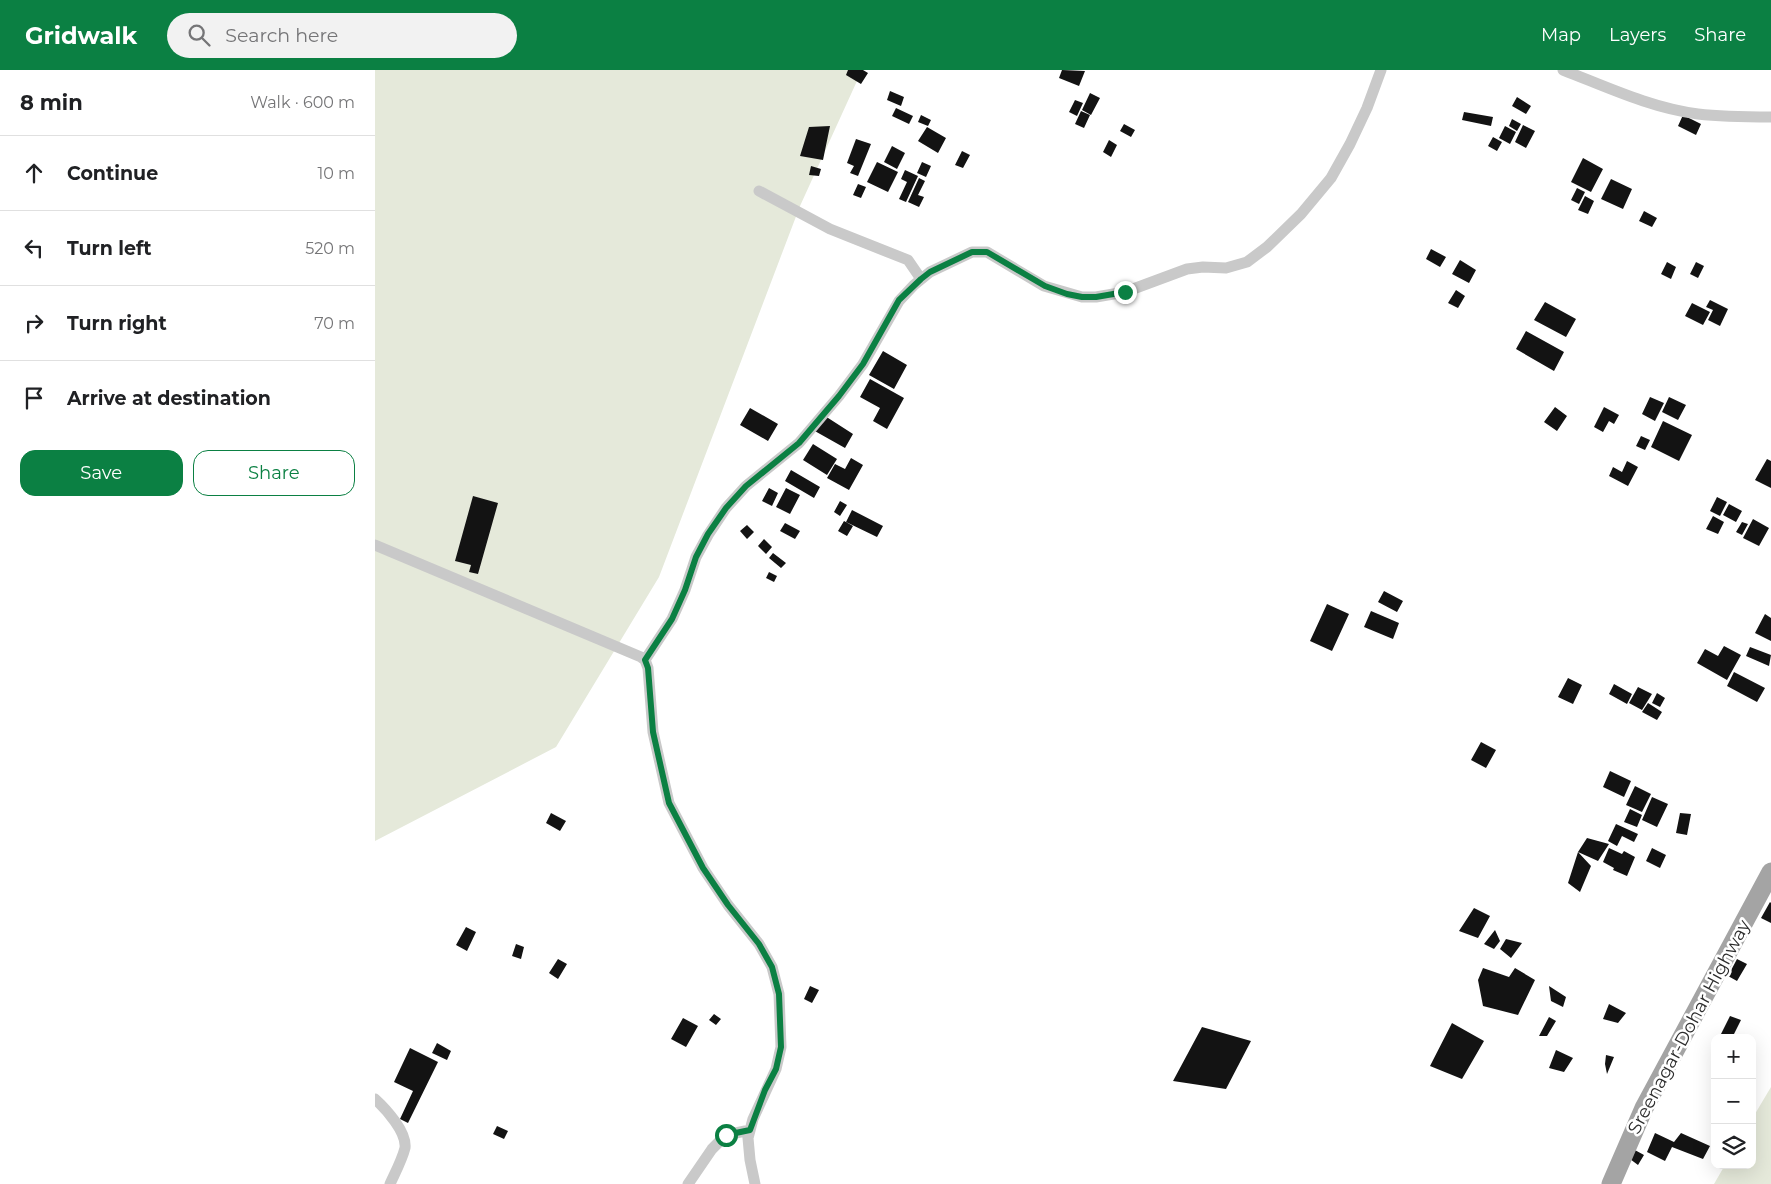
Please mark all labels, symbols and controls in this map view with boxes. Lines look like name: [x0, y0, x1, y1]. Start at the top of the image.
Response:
search box: [167, 13, 517, 58]
text: Gridwalk: [25, 21, 137, 50]
icon: search: [185, 21, 213, 49]
text: Search here: [225, 24, 338, 47]
text: Map: [1541, 24, 1581, 46]
text: Layers: [1609, 24, 1666, 46]
text: Share: [1694, 24, 1746, 46]
text: 8 min: [20, 90, 83, 115]
text: Walk · 600 m: [250, 93, 355, 112]
icon: ahead: [20, 159, 48, 187]
text: Continue: [67, 162, 158, 185]
text: 10 m: [317, 164, 355, 183]
icon: left: [20, 234, 48, 262]
text: Turn left: [67, 237, 152, 260]
text: 520 m: [305, 239, 355, 258]
route end: [1114, 281, 1137, 304]
icon: right: [20, 309, 48, 337]
text: Turn right: [67, 312, 167, 335]
text: 70 m: [314, 314, 355, 333]
icon: arrive: [20, 384, 48, 412]
text: Arrive at destination: [67, 387, 271, 410]
button: Save: [20, 450, 183, 496]
button: Share: [193, 450, 355, 496]
street label: Sreenagar-Dohar Highway: [1623, 916, 1755, 1138]
map controls: [1711, 1034, 1756, 1169]
button: +: [1711, 1034, 1756, 1079]
button: −: [1711, 1079, 1756, 1124]
route start: [715, 1124, 738, 1147]
button: layers: [1711, 1124, 1756, 1169]

